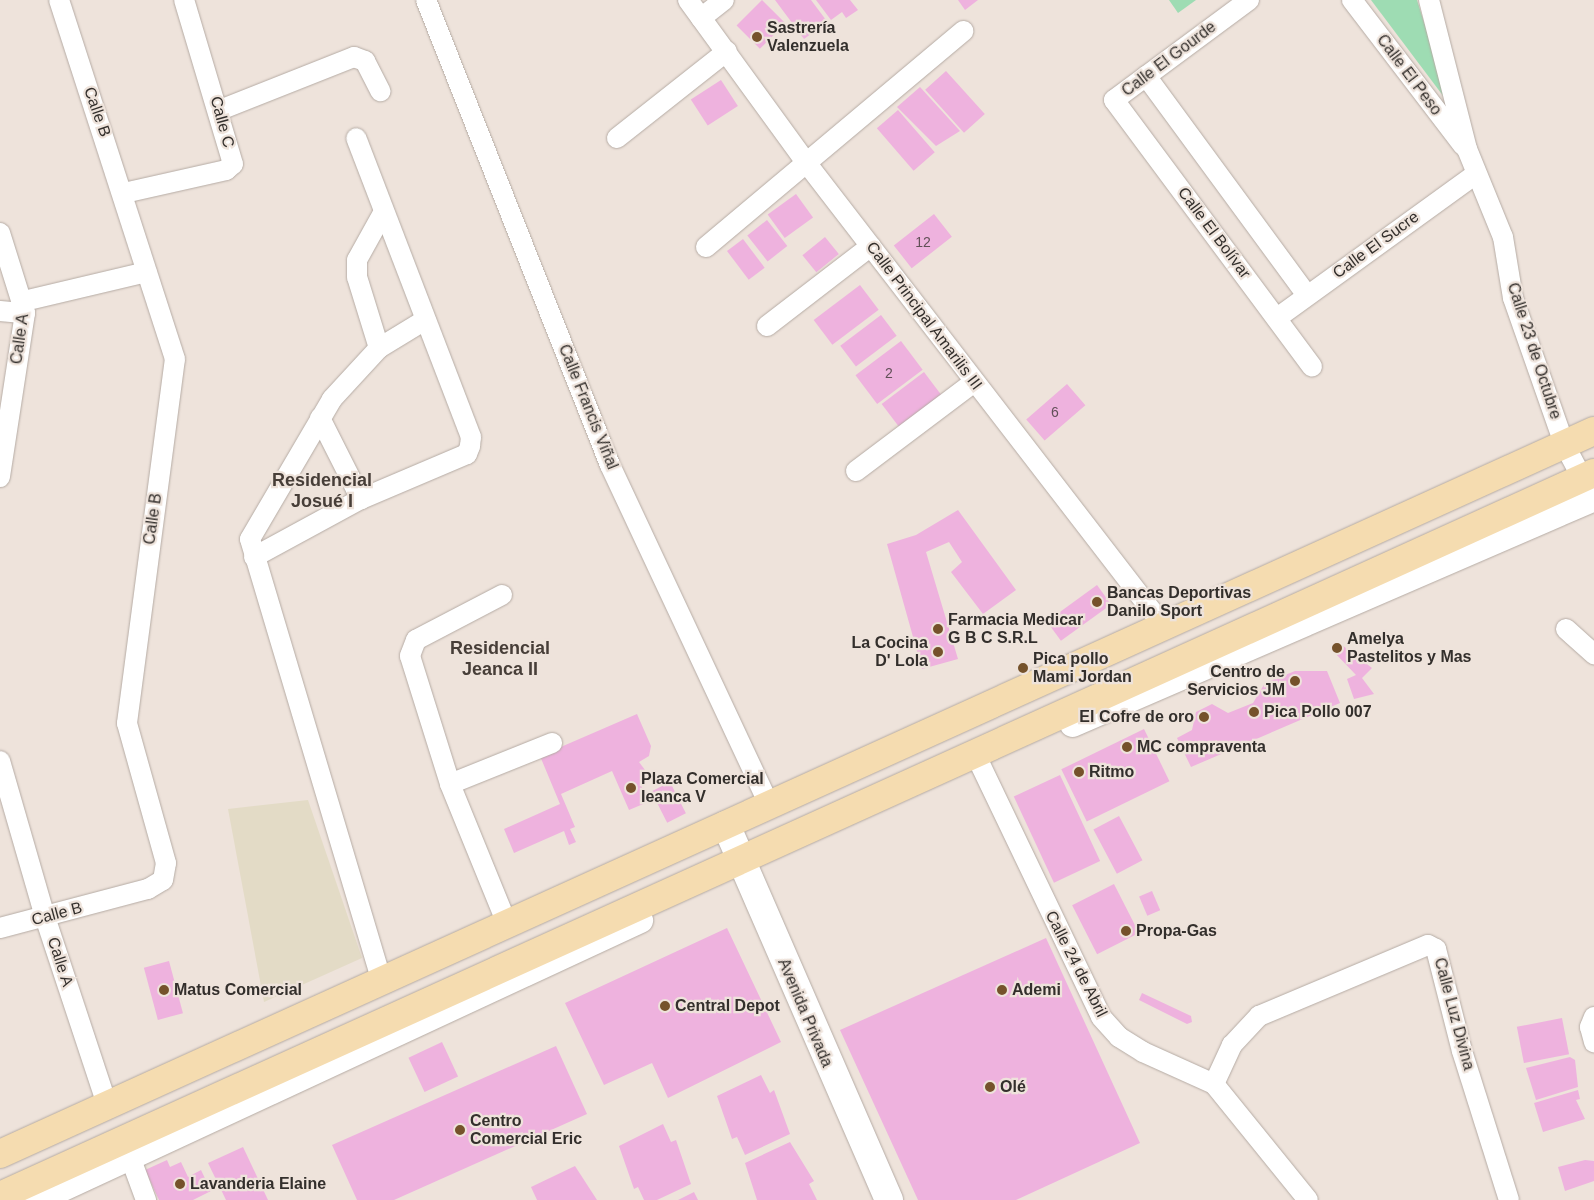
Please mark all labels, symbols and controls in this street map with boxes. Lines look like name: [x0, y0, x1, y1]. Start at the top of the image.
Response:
street label: Calle El Gourde: [1118, 17, 1220, 101]
place label: Sastrería Valenzuela: [767, 18, 849, 56]
marker: Sastrería Valenzuela: [751, 31, 763, 43]
street label: Calle El Peso: [1372, 31, 1446, 119]
street label: Calle B: [80, 84, 114, 140]
street label: Calle C: [206, 94, 238, 150]
street label: Calle El Bolívar: [1173, 184, 1255, 282]
street label: Calle El Sucre: [1329, 207, 1423, 283]
house number: 12: [915, 234, 931, 250]
street label: Calle Principal Amarilis III: [862, 238, 986, 394]
street label: Calle 23 de Octubre: [1503, 280, 1565, 422]
street label: Calle A: [7, 312, 33, 366]
street label: Calle Francis Viñal: [554, 342, 622, 472]
house number: 2: [885, 365, 893, 381]
house number: 6: [1051, 404, 1059, 420]
district label: Residencial Josué I: [272, 470, 372, 512]
street label: Calle B: [140, 492, 166, 546]
place label: Bancas Deportivas Danilo Sport: [1107, 583, 1251, 621]
marker: Bancas Deportivas Danilo Sport: [1091, 596, 1103, 608]
place label: Farmacia Medicar G B C S.R.L: [948, 610, 1083, 648]
marker: Farmacia Medicar G B C S.R.L: [932, 623, 944, 635]
place label: Amelya Pastelitos y Mas: [1347, 629, 1471, 667]
place label: La Cocina D' Lola: [852, 633, 928, 671]
district label: Residencial Jeanca II: [450, 638, 550, 681]
marker: Amelya Pastelitos y Mas: [1331, 642, 1343, 654]
marker: La Cocina D' Lola: [932, 646, 944, 658]
place label: Pica pollo Mami Jordan: [1033, 649, 1132, 687]
marker: Pica pollo Mami Jordan: [1017, 662, 1029, 674]
place label: Centro de Servicios JM: [1187, 662, 1285, 700]
marker: Centro de Servicios JM: [1289, 675, 1301, 687]
place label: Pica Pollo 007: [1264, 702, 1372, 722]
marker: Pica Pollo 007: [1248, 706, 1260, 718]
place label: El Cofre de oro: [1079, 707, 1194, 727]
marker: El Cofre de oro: [1198, 711, 1210, 723]
place label: MC compraventa: [1137, 737, 1266, 757]
marker: MC compraventa: [1121, 741, 1133, 753]
place label: Ritmo: [1089, 762, 1134, 782]
marker: Ritmo: [1073, 766, 1085, 778]
place label: Plaza Comercial Ieanca V: [641, 769, 764, 807]
marker: Plaza Comercial Ieanca V: [625, 782, 637, 794]
street label: Calle B: [30, 898, 84, 930]
street label: Calle 24 de Abril: [1041, 907, 1111, 1021]
place label: Propa-Gas: [1136, 921, 1217, 941]
marker: Propa-Gas: [1120, 925, 1132, 937]
street label: Calle A: [43, 935, 77, 989]
street label: Avenida Privada: [773, 956, 837, 1070]
street label: Calle Luz Divina: [1430, 956, 1478, 1072]
place label: Matus Comercial: [174, 980, 302, 1000]
place label: Ademi: [1012, 980, 1061, 1000]
marker: Matus Comercial: [158, 984, 170, 996]
marker: Ademi: [996, 984, 1008, 996]
place label: Central Depot: [675, 996, 780, 1016]
marker: Central Depot: [659, 1000, 671, 1012]
place label: Olé: [1000, 1077, 1026, 1097]
marker: Olé: [984, 1081, 996, 1093]
place label: Centro Comercial Eric: [470, 1111, 582, 1149]
marker: Centro Comercial Eric: [454, 1124, 466, 1136]
place label: Lavanderia Elaine: [190, 1174, 326, 1194]
marker: Lavanderia Elaine: [174, 1178, 186, 1190]

